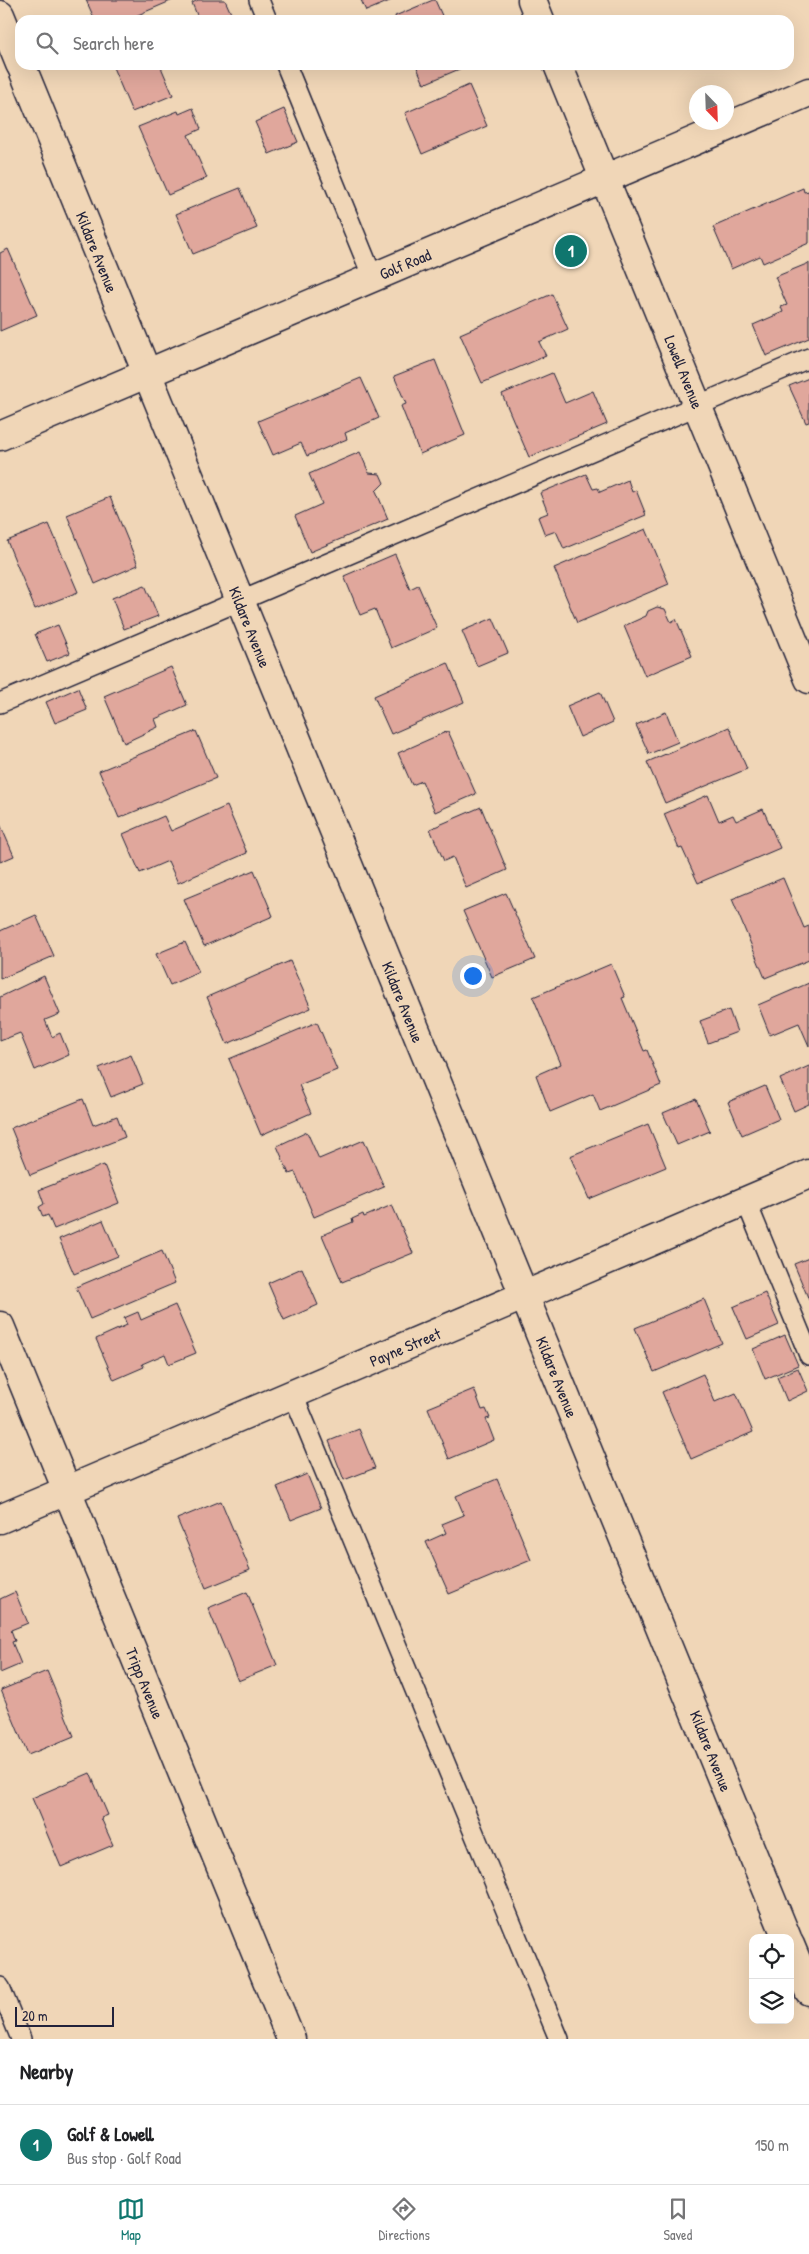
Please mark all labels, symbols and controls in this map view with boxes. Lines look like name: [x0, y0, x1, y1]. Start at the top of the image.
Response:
search box: [15, 15, 794, 70]
icon: search: [33, 29, 61, 57]
text: Search here: [73, 30, 154, 56]
north arrow: [689, 85, 734, 130]
street label: Kildare Avenue: [71, 208, 123, 296]
pin: 1: [555, 232, 587, 270]
street label: Golf Road: [376, 243, 434, 285]
street label: Lowell Avenue: [659, 332, 709, 413]
street label: Kildare Avenue: [224, 583, 276, 671]
street label: Kildare Avenue: [377, 958, 429, 1046]
your location: [460, 963, 486, 989]
street label: Payne Street: [366, 1322, 444, 1372]
street label: Kildare Avenue: [531, 1333, 583, 1421]
street label: Tripp Avenue: [121, 1644, 170, 1723]
street label: Kildare Avenue: [685, 1707, 737, 1795]
map controls: [749, 1934, 794, 2024]
button: locate: [749, 1934, 794, 1979]
button: layers: [749, 1979, 794, 2024]
scale bar: [15, 2004, 114, 2027]
text: 20 m: [22, 2006, 48, 2025]
text: Nearby: [20, 2057, 73, 2086]
text: Golf & Lowell: [67, 2121, 154, 2147]
text: 1: [33, 2134, 39, 2156]
text: 150 m: [755, 2134, 789, 2156]
text: Bus stop · Golf Road: [67, 2147, 181, 2169]
tab: Map: [117, 2195, 145, 2244]
tab: Directions: [378, 2195, 430, 2244]
tab: Saved: [664, 2195, 692, 2244]

